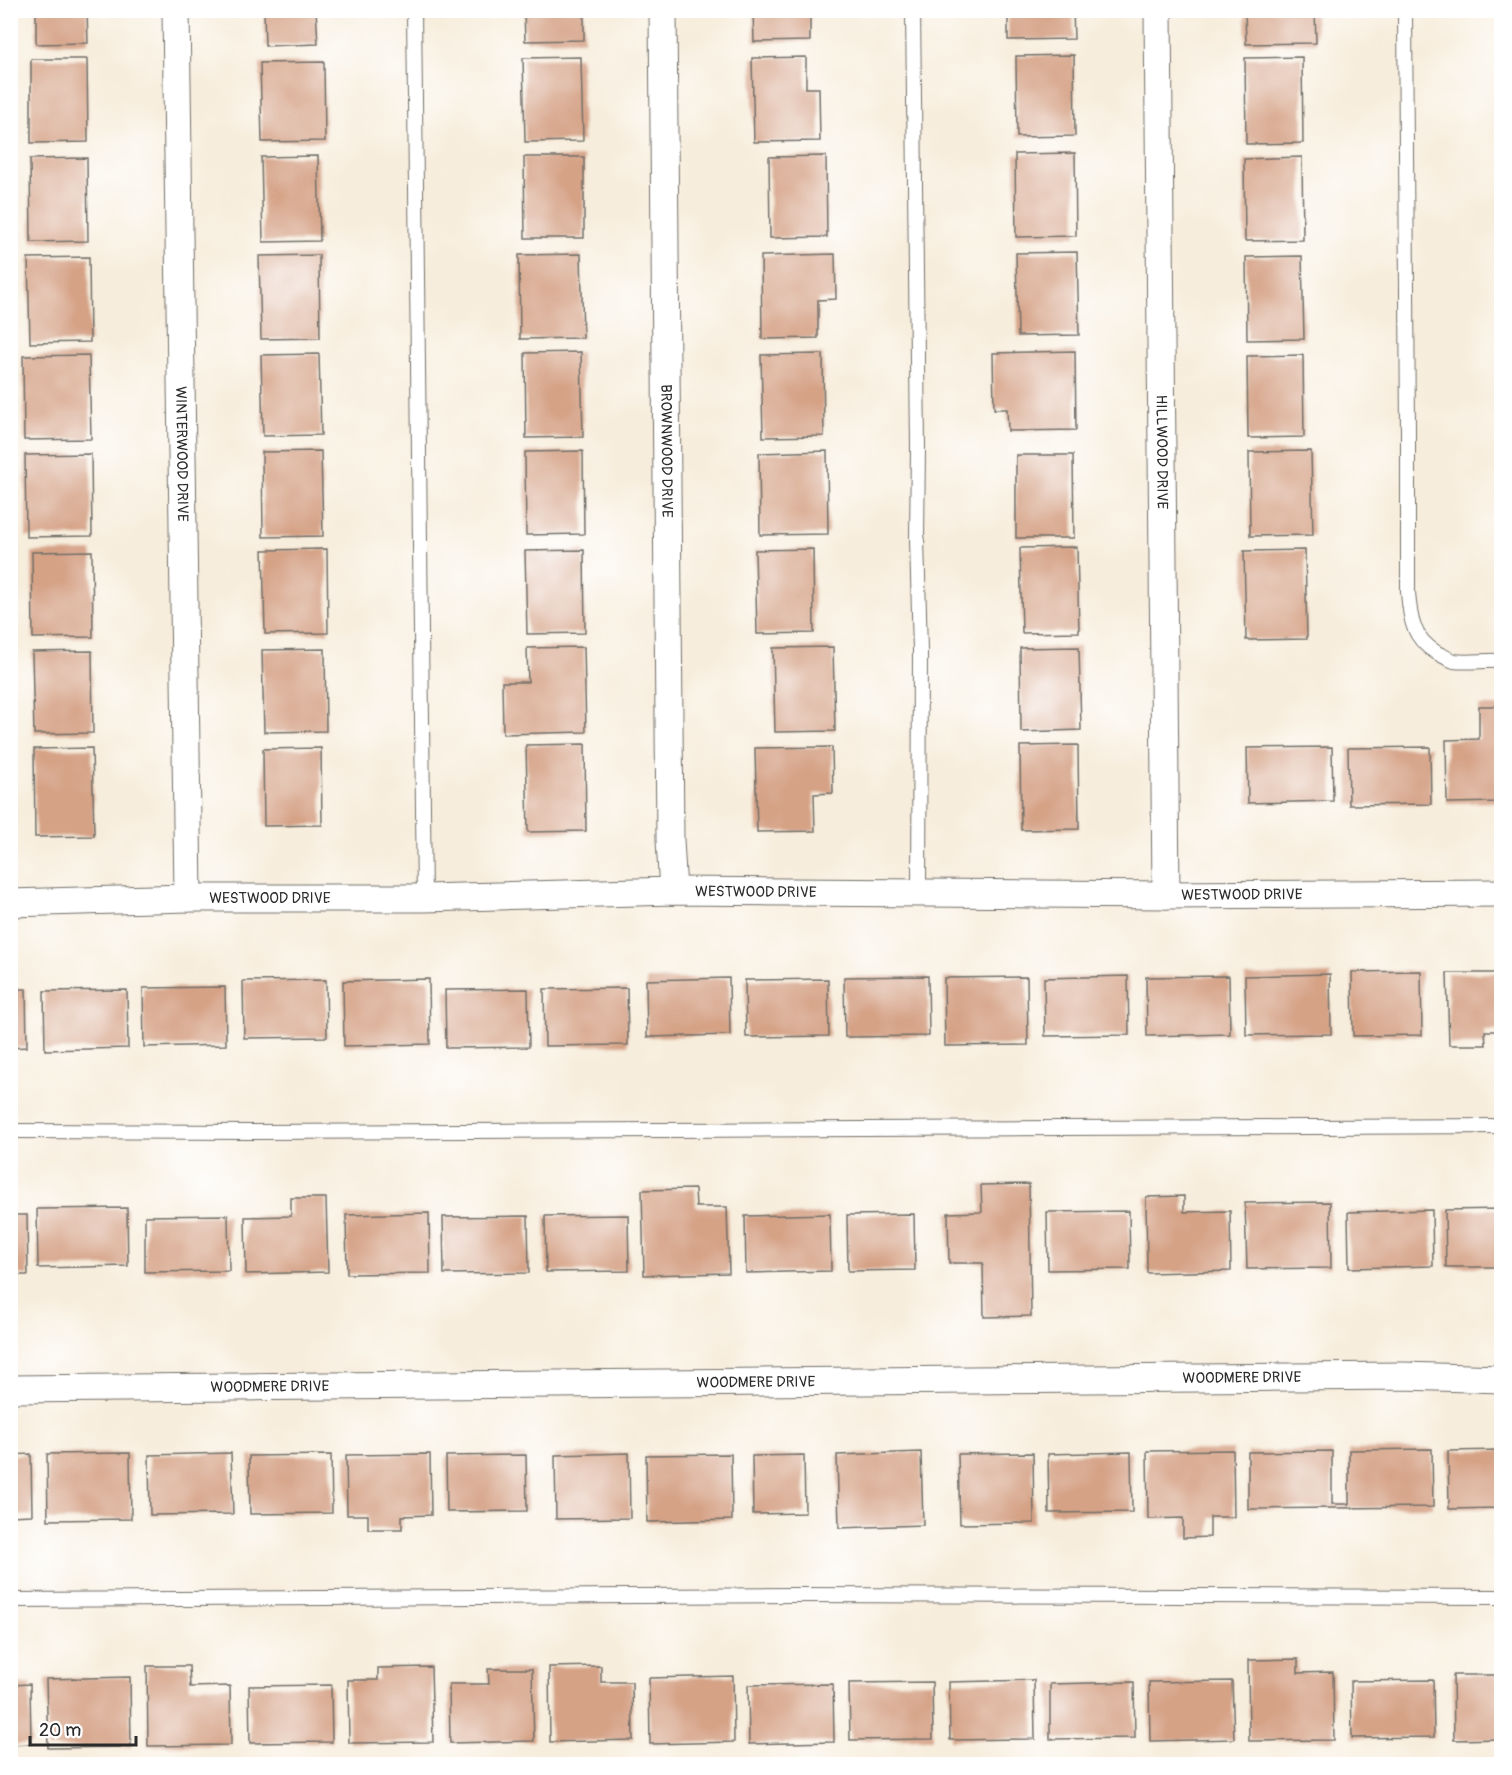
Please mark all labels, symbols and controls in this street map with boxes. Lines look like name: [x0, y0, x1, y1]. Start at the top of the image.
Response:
street label: BROWNWOOD DRIVE: [657, 384, 677, 518]
street label: WINTERWOOD DRIVE: [172, 386, 192, 522]
street label: HILLWOOD DRIVE: [1152, 395, 1172, 509]
street label: WESTWOOD DRIVE: [695, 882, 817, 902]
street label: WESTWOOD DRIVE: [1181, 885, 1303, 904]
street label: WESTWOOD DRIVE: [209, 889, 331, 908]
street label: WOODMERE DRIVE: [1182, 1367, 1302, 1388]
street label: WOODMERE DRIVE: [696, 1372, 816, 1392]
street label: WOODMERE DRIVE: [210, 1377, 330, 1397]
scale bar: [30, 1709, 136, 1747]
text: 20 m: [39, 1719, 81, 1742]

